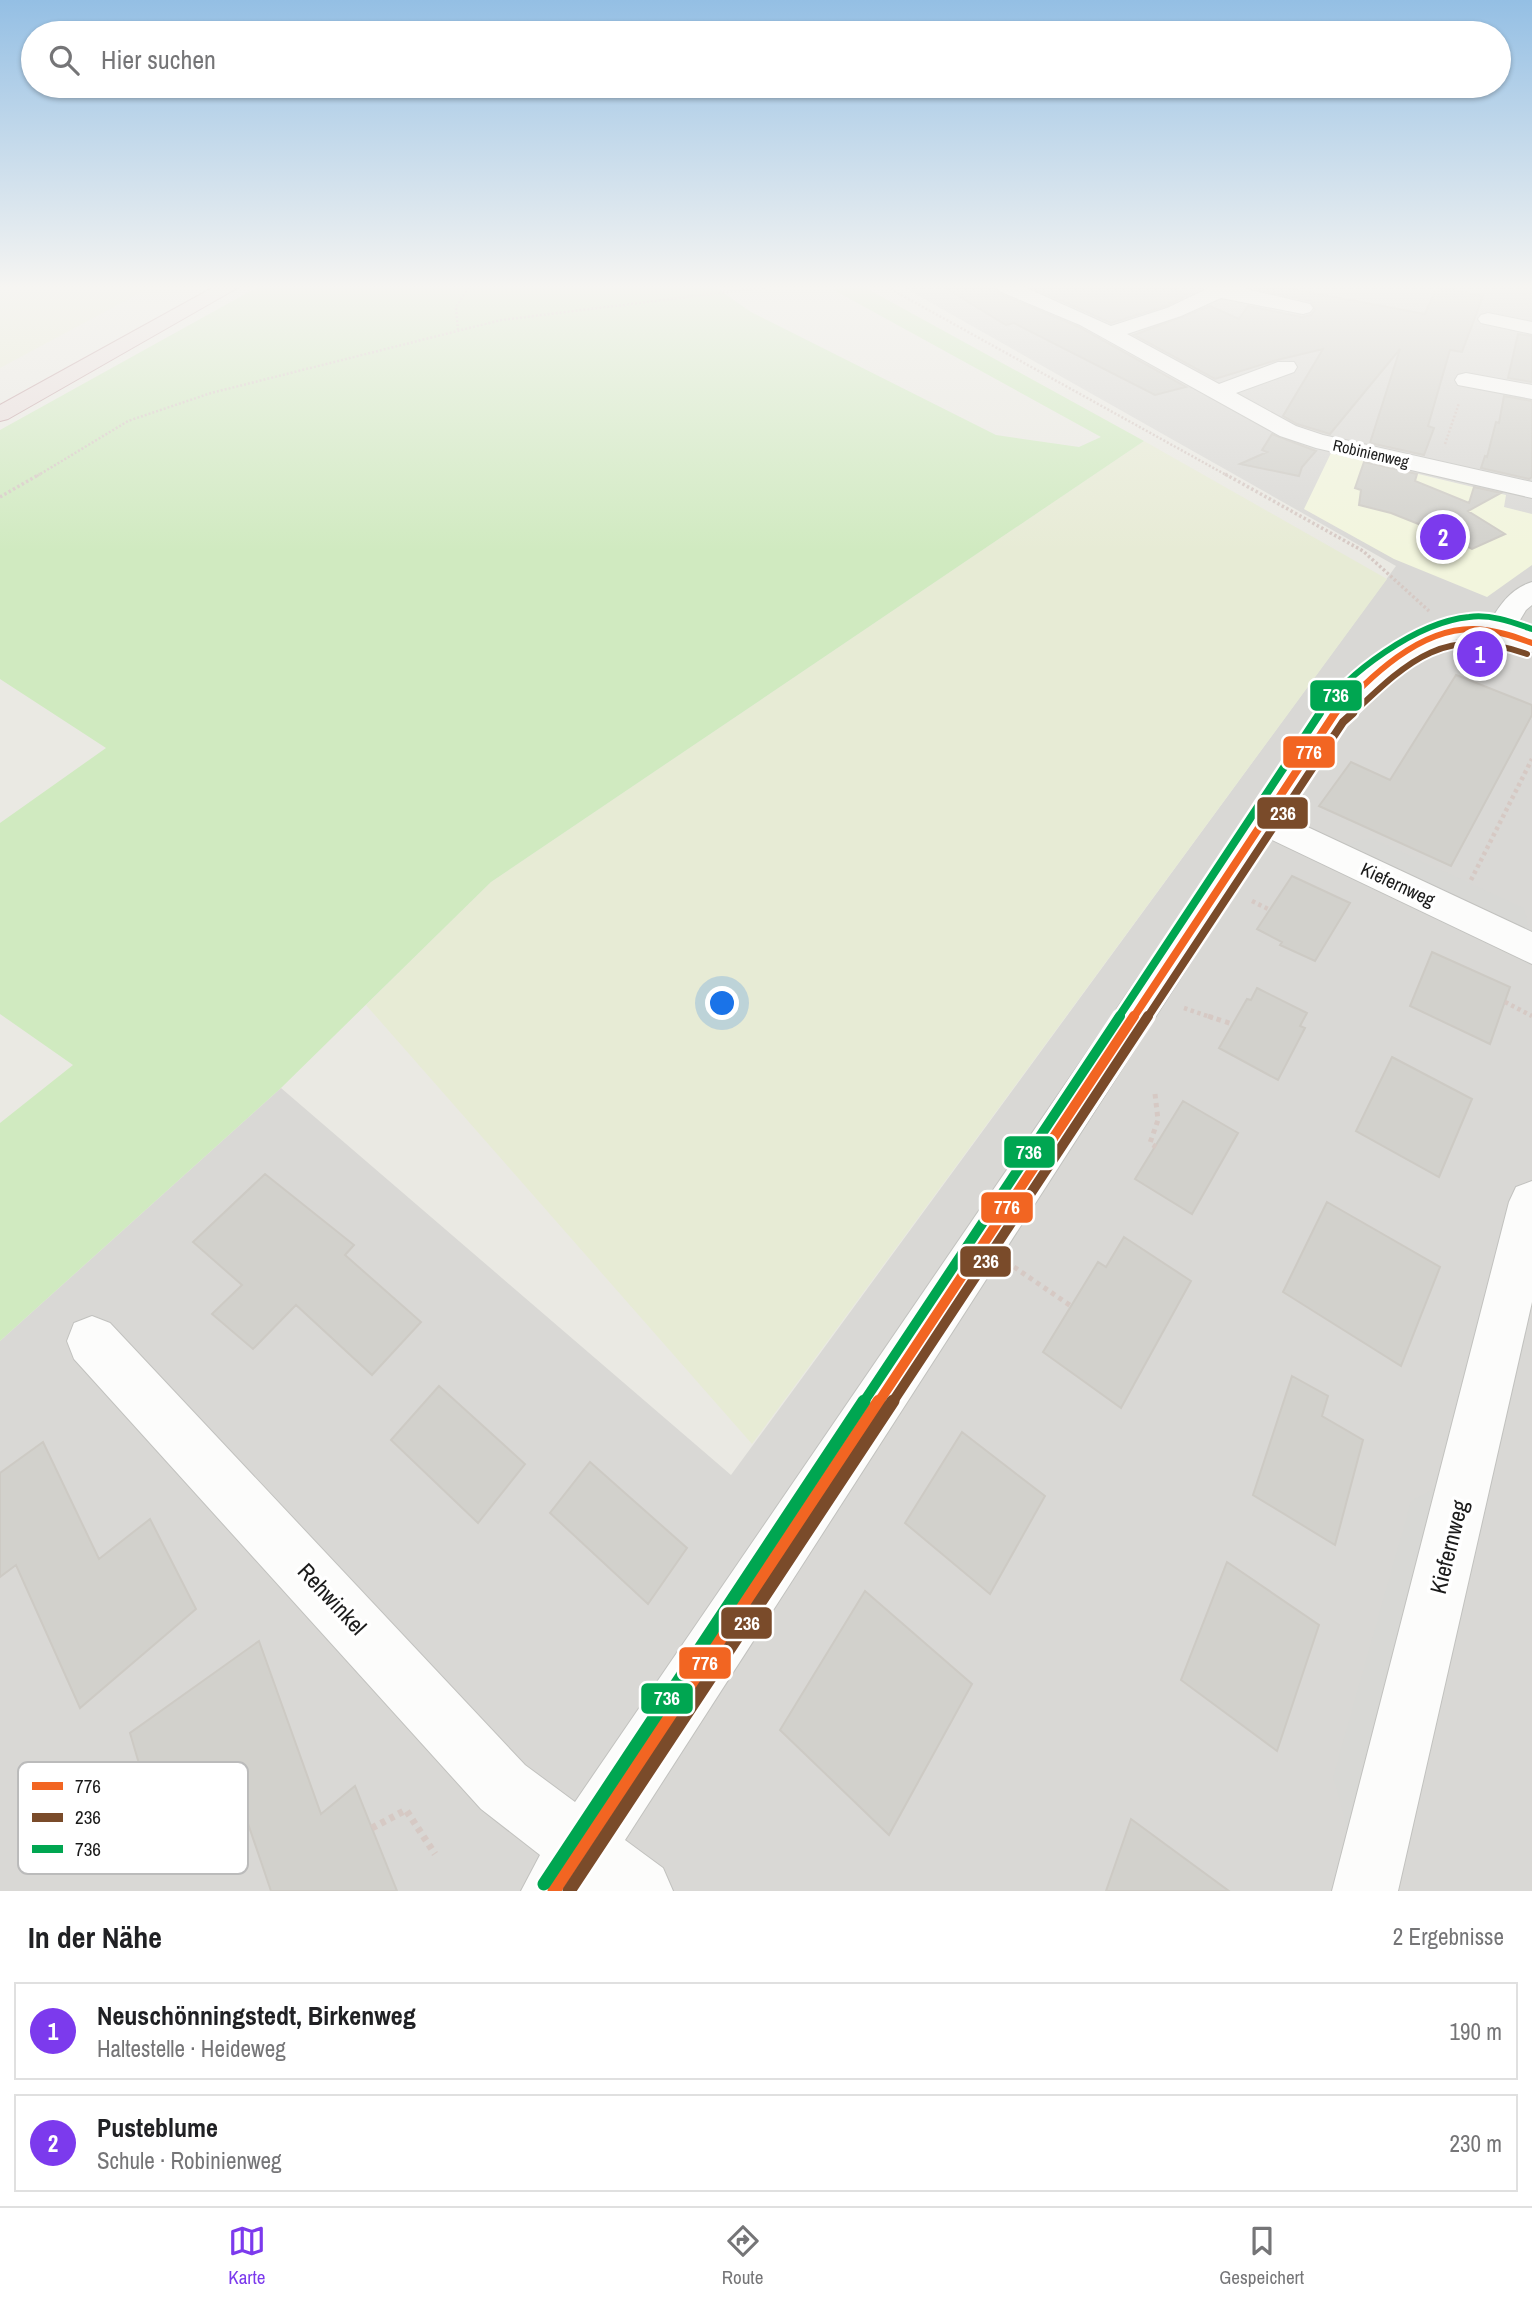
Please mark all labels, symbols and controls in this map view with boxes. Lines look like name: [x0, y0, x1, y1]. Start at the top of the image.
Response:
search box: [21, 21, 1511, 98]
icon: search: [45, 41, 83, 79]
text: Hier suchen: [101, 42, 216, 77]
street label: Robinienweg: [1331, 434, 1412, 473]
pin: 2: [1420, 511, 1466, 563]
pin: 1: [1457, 628, 1503, 680]
line badge: 736: [1309, 679, 1363, 712]
text: 736: [1323, 682, 1349, 708]
line badge: 776: [1282, 735, 1336, 769]
text: 776: [1296, 739, 1322, 765]
line badge: 236: [1256, 796, 1309, 830]
text: 236: [1270, 800, 1296, 826]
street label: Kiefernweg: [1357, 856, 1440, 913]
your location: [705, 986, 739, 1020]
line badge: 736: [1003, 1135, 1056, 1169]
text: 736: [1016, 1139, 1042, 1165]
line badge: 776: [980, 1191, 1034, 1224]
text: 776: [994, 1194, 1020, 1220]
line badge: 236: [959, 1245, 1012, 1278]
text: 236: [973, 1248, 999, 1274]
street label: Kiefernweg: [1422, 1496, 1475, 1597]
street label: Rehwinkel: [291, 1556, 374, 1641]
line badge: 236: [720, 1606, 773, 1640]
text: 236: [734, 1610, 760, 1636]
line badge: 776: [678, 1646, 732, 1680]
text: 776: [692, 1650, 718, 1676]
line badge: 736: [640, 1682, 694, 1715]
text: 736: [654, 1685, 680, 1711]
legend: [18, 1762, 248, 1874]
text: 776: [75, 1773, 101, 1799]
text: 236: [75, 1804, 101, 1830]
text: 736: [75, 1836, 101, 1862]
text: In der Nähe: [28, 1917, 162, 1957]
text: 2 Ergebnisse: [1393, 1921, 1504, 1952]
text: Neuschönningstedt, Birkenweg: [97, 1998, 416, 2033]
text: 1: [48, 2016, 58, 2047]
text: 190 m: [1450, 2016, 1502, 2047]
text: Haltestelle · Heideweg: [97, 2033, 286, 2064]
text: Pusteblume: [97, 2110, 218, 2145]
text: 2: [48, 2128, 58, 2159]
text: 230 m: [1450, 2128, 1502, 2159]
text: Schule · Robinienweg: [97, 2145, 282, 2176]
tab: Karte: [228, 2222, 266, 2290]
tab: Route: [722, 2222, 763, 2290]
tab: Gespeichert: [1219, 2222, 1304, 2290]

